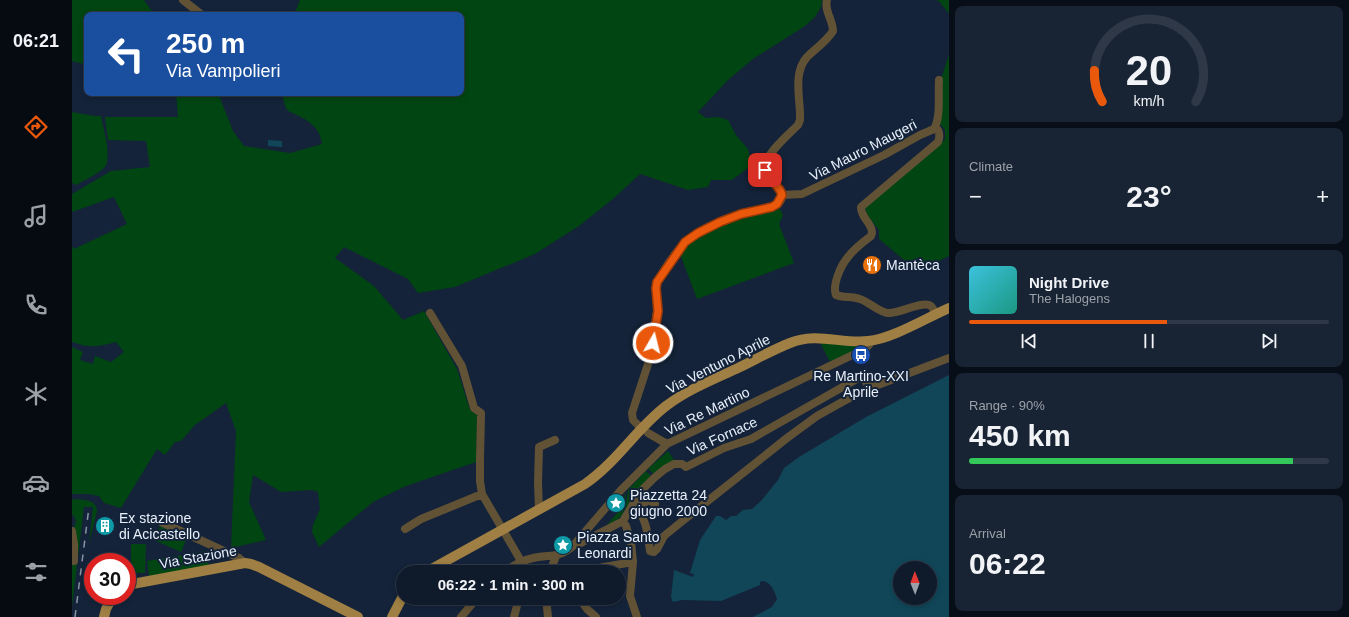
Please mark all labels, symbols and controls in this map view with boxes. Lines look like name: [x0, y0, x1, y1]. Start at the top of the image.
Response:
icon: left: [100, 28, 152, 80]
text: 250 m: [166, 28, 245, 59]
text: 06:21: [13, 31, 59, 51]
text: 20: [1126, 47, 1172, 94]
text: Via Vampolieri: [166, 61, 280, 81]
text: km/h: [1134, 93, 1165, 109]
icon: directions: [22, 113, 50, 141]
street label: Via Mauro Maugeri: [807, 116, 919, 184]
pin: [748, 153, 782, 187]
icon: arrive: [754, 159, 776, 181]
text: Climate: [969, 159, 1013, 174]
text: 23°: [1126, 180, 1172, 213]
text: −: [969, 184, 982, 209]
text: +: [1316, 184, 1329, 209]
icon: music: [22, 202, 50, 230]
restaurant icon: Mantèca: [861, 254, 883, 276]
place label: Mantèca: [886, 257, 940, 273]
text: Night Drive: [1029, 274, 1109, 291]
icon: phone: [22, 291, 50, 319]
text: The Halogens: [1029, 291, 1110, 306]
position arrow: [632, 322, 674, 364]
icon: previous: [1018, 330, 1040, 352]
icon: pause: [1138, 330, 1160, 352]
icon: next: [1258, 330, 1280, 352]
street label: Via Ventuno Aprile: [664, 331, 773, 397]
bus stop icon: Re Martino-XXI Aprile: [850, 344, 872, 366]
place label: Re Martino-XXI Aprile: [813, 368, 909, 400]
icon: climate: [22, 380, 50, 408]
street label: Via Re Martino: [662, 383, 752, 438]
text: Range · 90%: [969, 398, 1045, 413]
street label: Via Fornace: [684, 413, 760, 459]
text: 450 km: [969, 419, 1071, 452]
icon: car: [22, 469, 50, 497]
place label: Piazzetta 24 giugno 2000: [630, 487, 707, 519]
place icon: Piazzetta 24 giugno 2000: [605, 492, 627, 514]
place label: Ex stazione di Acicastello: [119, 510, 200, 542]
building icon: Ex stazione di Acicastello: [94, 515, 116, 537]
text: Arrival: [969, 526, 1006, 541]
place label: Piazza Santo Leonardi: [577, 529, 660, 561]
place icon: Piazza Santo Leonardi: [552, 534, 574, 556]
street label: Via Stazione: [158, 542, 238, 572]
text: 06:22: [969, 547, 1046, 580]
speed limit sign: 30: [84, 553, 136, 605]
icon: filters: [22, 558, 50, 586]
north arrow: [893, 561, 937, 605]
map controls: [893, 561, 937, 605]
text: 06:22 · 1 min · 300 m: [438, 576, 584, 593]

